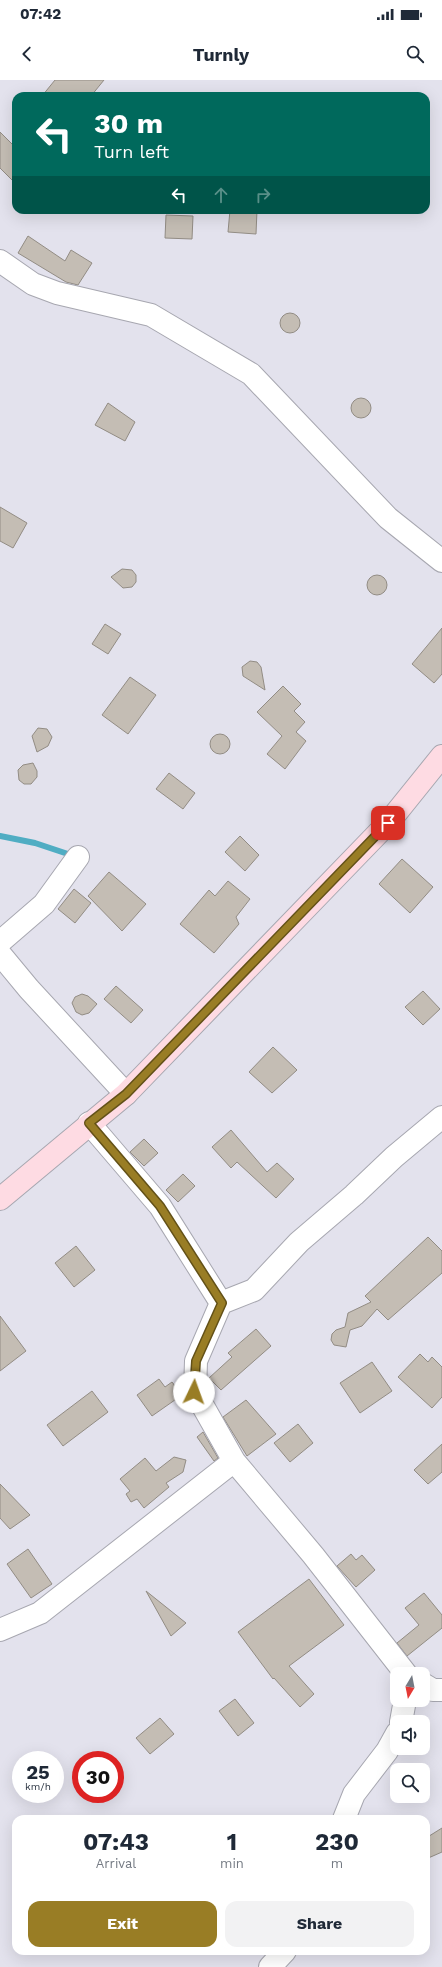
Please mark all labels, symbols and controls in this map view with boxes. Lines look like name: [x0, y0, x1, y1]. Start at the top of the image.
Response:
text: 07:42: [20, 5, 61, 23]
icon: back: [16, 43, 38, 65]
icon: search: [404, 43, 426, 65]
text: Turnly: [193, 44, 249, 65]
text: 30 m: [94, 107, 163, 140]
icon: left: [28, 108, 80, 160]
text: Turn left: [94, 141, 169, 162]
icon: left: [168, 184, 190, 206]
icon: ahead: [210, 184, 232, 206]
icon: right: [252, 184, 274, 206]
pin: [371, 806, 405, 840]
icon: arrive: [377, 812, 399, 834]
position arrow: [173, 1371, 215, 1413]
north arrow: [390, 1667, 430, 1707]
map controls: [390, 1667, 430, 1803]
button: sound: [390, 1715, 430, 1755]
speed limit sign: 30: [72, 1751, 124, 1803]
text: 25: [26, 1760, 50, 1784]
button: search: [390, 1763, 430, 1803]
text: km/h: [25, 1781, 51, 1792]
text: 07:43: [83, 1828, 149, 1856]
text: 1: [227, 1828, 237, 1856]
text: 230: [315, 1828, 359, 1856]
text: Arrival: [96, 1856, 136, 1871]
text: min: [220, 1856, 244, 1871]
text: m: [331, 1856, 343, 1871]
button: Exit: [28, 1901, 217, 1947]
button: Share: [225, 1901, 414, 1947]

